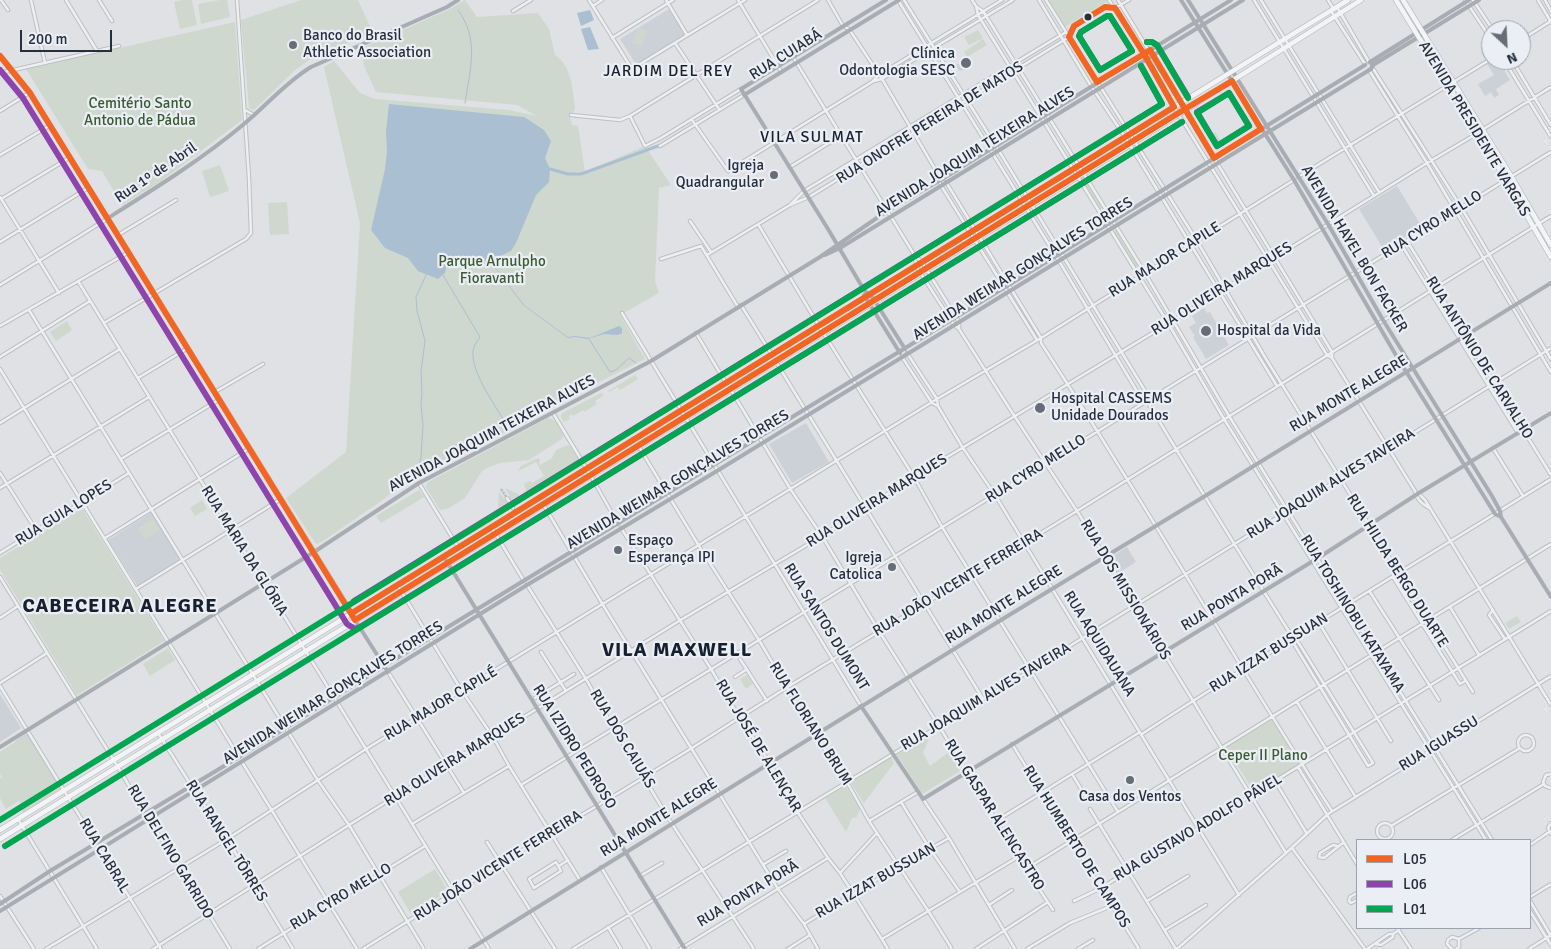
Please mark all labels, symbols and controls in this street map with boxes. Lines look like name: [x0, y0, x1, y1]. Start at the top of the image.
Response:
unlabelled marker: [1083, 12, 1093, 22]
scale bar: [22, 20, 115, 52]
north arrow: [1481, 20, 1531, 70]
street label: RUA CUIABÁ: [746, 26, 826, 84]
place label: Banco do Brasil Athletic Association: [303, 27, 431, 62]
text: 200 m: [28, 30, 68, 48]
street label: AVENIDA PRESIDENTE VARGAS: [1414, 38, 1534, 220]
marker: Banco do Brasil Athletic Association: [287, 39, 299, 51]
place label: Clínica Odontologia SESC: [839, 45, 955, 80]
marker: Clínica Odontologia SESC: [959, 56, 973, 70]
street label: RUA ONOFRE PEREIRA DE MATOS: [833, 58, 1027, 188]
district label: JARDIM DEL REY: [601, 62, 735, 82]
street label: AVENIDA JOAQUIM TEIXEIRA ALVES: [872, 83, 1078, 221]
park label: Cemitério Santo Antonio de Pádua: [84, 95, 196, 130]
district label: VILA SULMAT: [759, 128, 865, 148]
street label: Rua 1º de Abril: [111, 139, 201, 207]
place label: Igreja Quadrangular: [676, 157, 764, 192]
street label: AVENIDA HAYEL BON FACKER: [1297, 162, 1411, 336]
marker: Igreja Quadrangular: [768, 169, 780, 181]
street label: RUA CYRO MELLO: [1378, 187, 1486, 263]
street label: AVENIDA WEIMAR GONÇALVES TORRES: [910, 194, 1136, 344]
street label: RUA MAJOR CAPILE: [1106, 218, 1224, 302]
street label: RUA OLIVEIRA MARQUES: [1148, 238, 1296, 340]
park label: Parque Arnulpho Fioravanti: [438, 253, 546, 288]
street label: RUA ANTÔNIO DE CARVALHO: [1422, 273, 1536, 443]
place label: Hospital da Vida: [1217, 322, 1321, 340]
marker: Hospital da Vida: [1199, 324, 1213, 338]
street label: RUA MONTE ALEGRE: [1287, 352, 1411, 436]
street label: AVENIDA JOAQUIM TEIXEIRA ALVES: [386, 372, 598, 496]
place label: Hospital CASSEMS Unidade Dourados: [1051, 390, 1172, 425]
marker: Hospital CASSEMS Unidade Dourados: [1033, 401, 1047, 415]
street label: AVENIDA WEIMAR GONÇALVES TORRES: [564, 406, 792, 554]
street label: RUA JOAQUIM ALVES TAVEIRA: [1244, 425, 1418, 543]
street label: RUA CYRO MELLO: [982, 431, 1090, 507]
street label: RUA OLIVEIRA MARQUES: [803, 450, 951, 552]
street label: RUA GUIA LOPES: [13, 476, 115, 550]
street label: RUA MARIA DA GLÓRIA: [197, 483, 291, 619]
street label: RUA HILDA BERGO DUARTE: [1342, 491, 1452, 651]
street label: RUA DOS MISSIONÁRIOS: [1076, 517, 1174, 663]
street label: RUA JOÃO VICENTE FERREIRA: [870, 525, 1046, 641]
place label: Espaço Esperança IPI: [628, 532, 715, 567]
street label: RUA TOSHINOBU KATAYAMA: [1296, 532, 1408, 696]
marker: Espaço Esperança IPI: [612, 544, 624, 556]
place label: Igreja Catolica: [830, 549, 882, 584]
street label: RUA SANTOS DUMONT: [780, 560, 872, 694]
marker: Igreja Catolica: [886, 561, 898, 573]
street label: RUA PONTA PORÃ: [1178, 561, 1286, 635]
street label: RUA MONTE ALEGRE: [942, 562, 1066, 648]
street label: RUA AQUIDAUANA: [1059, 588, 1139, 700]
district label: CABECEIRA ALEGRE: [20, 595, 220, 619]
street label: RUA IZZAT BUSSUAN: [1207, 609, 1331, 697]
street label: AVENIDA WEIMAR GONÇALVES TORRES: [220, 618, 446, 768]
district label: VILA MAXWELL: [600, 639, 754, 663]
street label: RUA JOAQUIM ALVES TAVEIRA: [898, 639, 1074, 755]
street label: RUA FLORIANO BRUM: [765, 659, 855, 789]
street label: RUA MAJOR CAPILÉ: [381, 663, 501, 745]
street label: RUA JOSÉ DE ALENÇAR: [711, 676, 805, 816]
street label: RUA IZIDRO PEDROSO: [528, 681, 620, 813]
street label: RUA DOS CAIUÁS: [585, 686, 659, 792]
street label: RUA OLIVEIRA MARQUES: [381, 709, 529, 811]
street label: RUA IGUASSU: [1396, 712, 1482, 776]
street label: RUA GASPAR ALENCASTRO: [940, 736, 1048, 894]
park label: Ceper II Plano: [1218, 747, 1308, 765]
street label: RUA HUMBERTO DE CAMPOS: [1018, 762, 1134, 932]
street label: RUA GUSTAVO ADOLFO PÁVEL: [1111, 771, 1285, 885]
marker: Casa dos Ventos: [1124, 774, 1136, 786]
street label: RUA MONTE ALEGRE: [597, 775, 721, 861]
street label: RUA RANGEL TÔRRES: [181, 777, 271, 905]
street label: RUA DELFINO GARRIDO: [123, 782, 217, 922]
place label: Casa dos Ventos: [1079, 788, 1181, 806]
street label: RUA JOÃO VICENTE FERREIRA: [411, 807, 585, 925]
street label: RUA CABRAL: [75, 815, 133, 897]
street label: RUA IZZAT BUSSUAN: [813, 839, 939, 923]
legend: [1356, 839, 1531, 929]
text: L05: [1403, 850, 1427, 868]
street label: RUA PONTA PORÃ: [694, 857, 802, 931]
street label: RUA CYRO MELLO: [287, 860, 395, 934]
text: L06: [1403, 875, 1427, 893]
text: L01: [1403, 900, 1427, 918]

